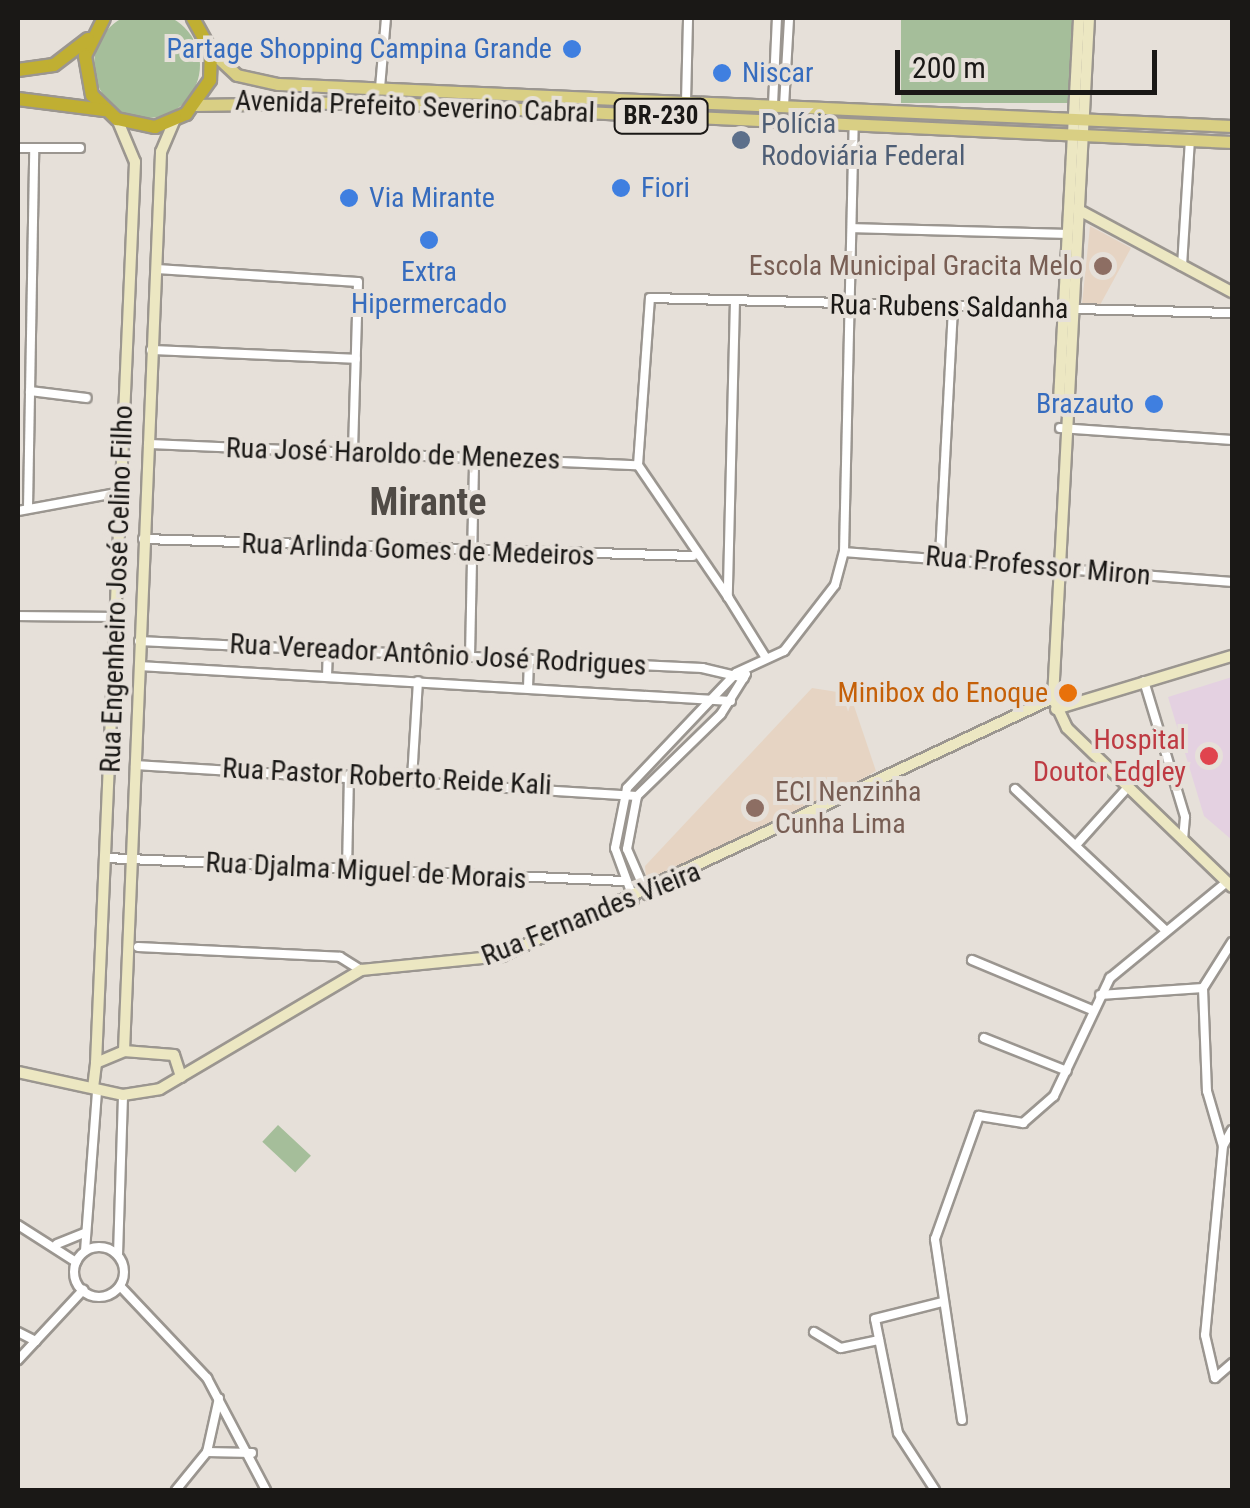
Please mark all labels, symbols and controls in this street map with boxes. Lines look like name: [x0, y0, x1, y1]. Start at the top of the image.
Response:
scale bar: [900, 30, 1162, 92]
place label: Partage Shopping Campina Grande: [166, 32, 552, 66]
marker: Partage Shopping Campina Grande: [561, 38, 583, 60]
text: 200 m: [912, 50, 986, 85]
place label: Niscar: [742, 56, 813, 90]
marker: Niscar: [711, 62, 733, 84]
street label: Avenida Prefeito Severino Cabral: [235, 84, 595, 130]
road number: BR-230: [614, 96, 708, 136]
place label: Polícia Rodoviária Federal: [761, 107, 965, 173]
marker: Polícia Rodoviária Federal: [730, 129, 752, 151]
place label: Fiori: [641, 171, 690, 205]
marker: Fiori: [610, 177, 632, 199]
place label: Via Mirante: [369, 181, 495, 215]
marker: Via Mirante: [338, 187, 360, 209]
marker: Extra Hipermercado: [418, 229, 440, 251]
place label: Escola Municipal Gracita Melo: [749, 249, 1083, 283]
place label: Extra Hipermercado: [351, 255, 507, 321]
marker: Escola Municipal Gracita Melo: [1092, 255, 1114, 277]
street label: Rua Rubens Saldanha: [829, 288, 1069, 326]
place label: Brazauto: [1036, 387, 1134, 421]
marker: Brazauto: [1143, 393, 1165, 415]
street label: Rua Engenheiro José Celino Filho: [94, 405, 140, 773]
street label: Rua José Haroldo de Menezes: [225, 431, 561, 477]
district label: Mirante: [370, 480, 486, 526]
street label: Rua Arlinda Gomes de Medeiros: [241, 527, 595, 573]
street label: Rua Professor Miron: [924, 539, 1152, 593]
street label: Rua Vereador Antônio José Rodrigues: [229, 627, 647, 683]
place label: Minibox do Enoque: [838, 676, 1048, 710]
marker: Minibox do Enoque: [1057, 682, 1079, 704]
place label: Hospital Doutor Edgley: [1033, 723, 1186, 789]
marker: Hospital Doutor Edgley: [1196, 743, 1222, 769]
street label: Rua Pastor Roberto Reide Kali: [221, 752, 553, 802]
place label: ECI Nenzinha Cunha Lima: [775, 775, 921, 841]
marker: ECI Nenzinha Cunha Lima: [744, 797, 766, 819]
street label: Rua Djalma Miguel de Morais: [205, 846, 527, 896]
street label: Rua Fernandes Vieira: [477, 855, 705, 973]

